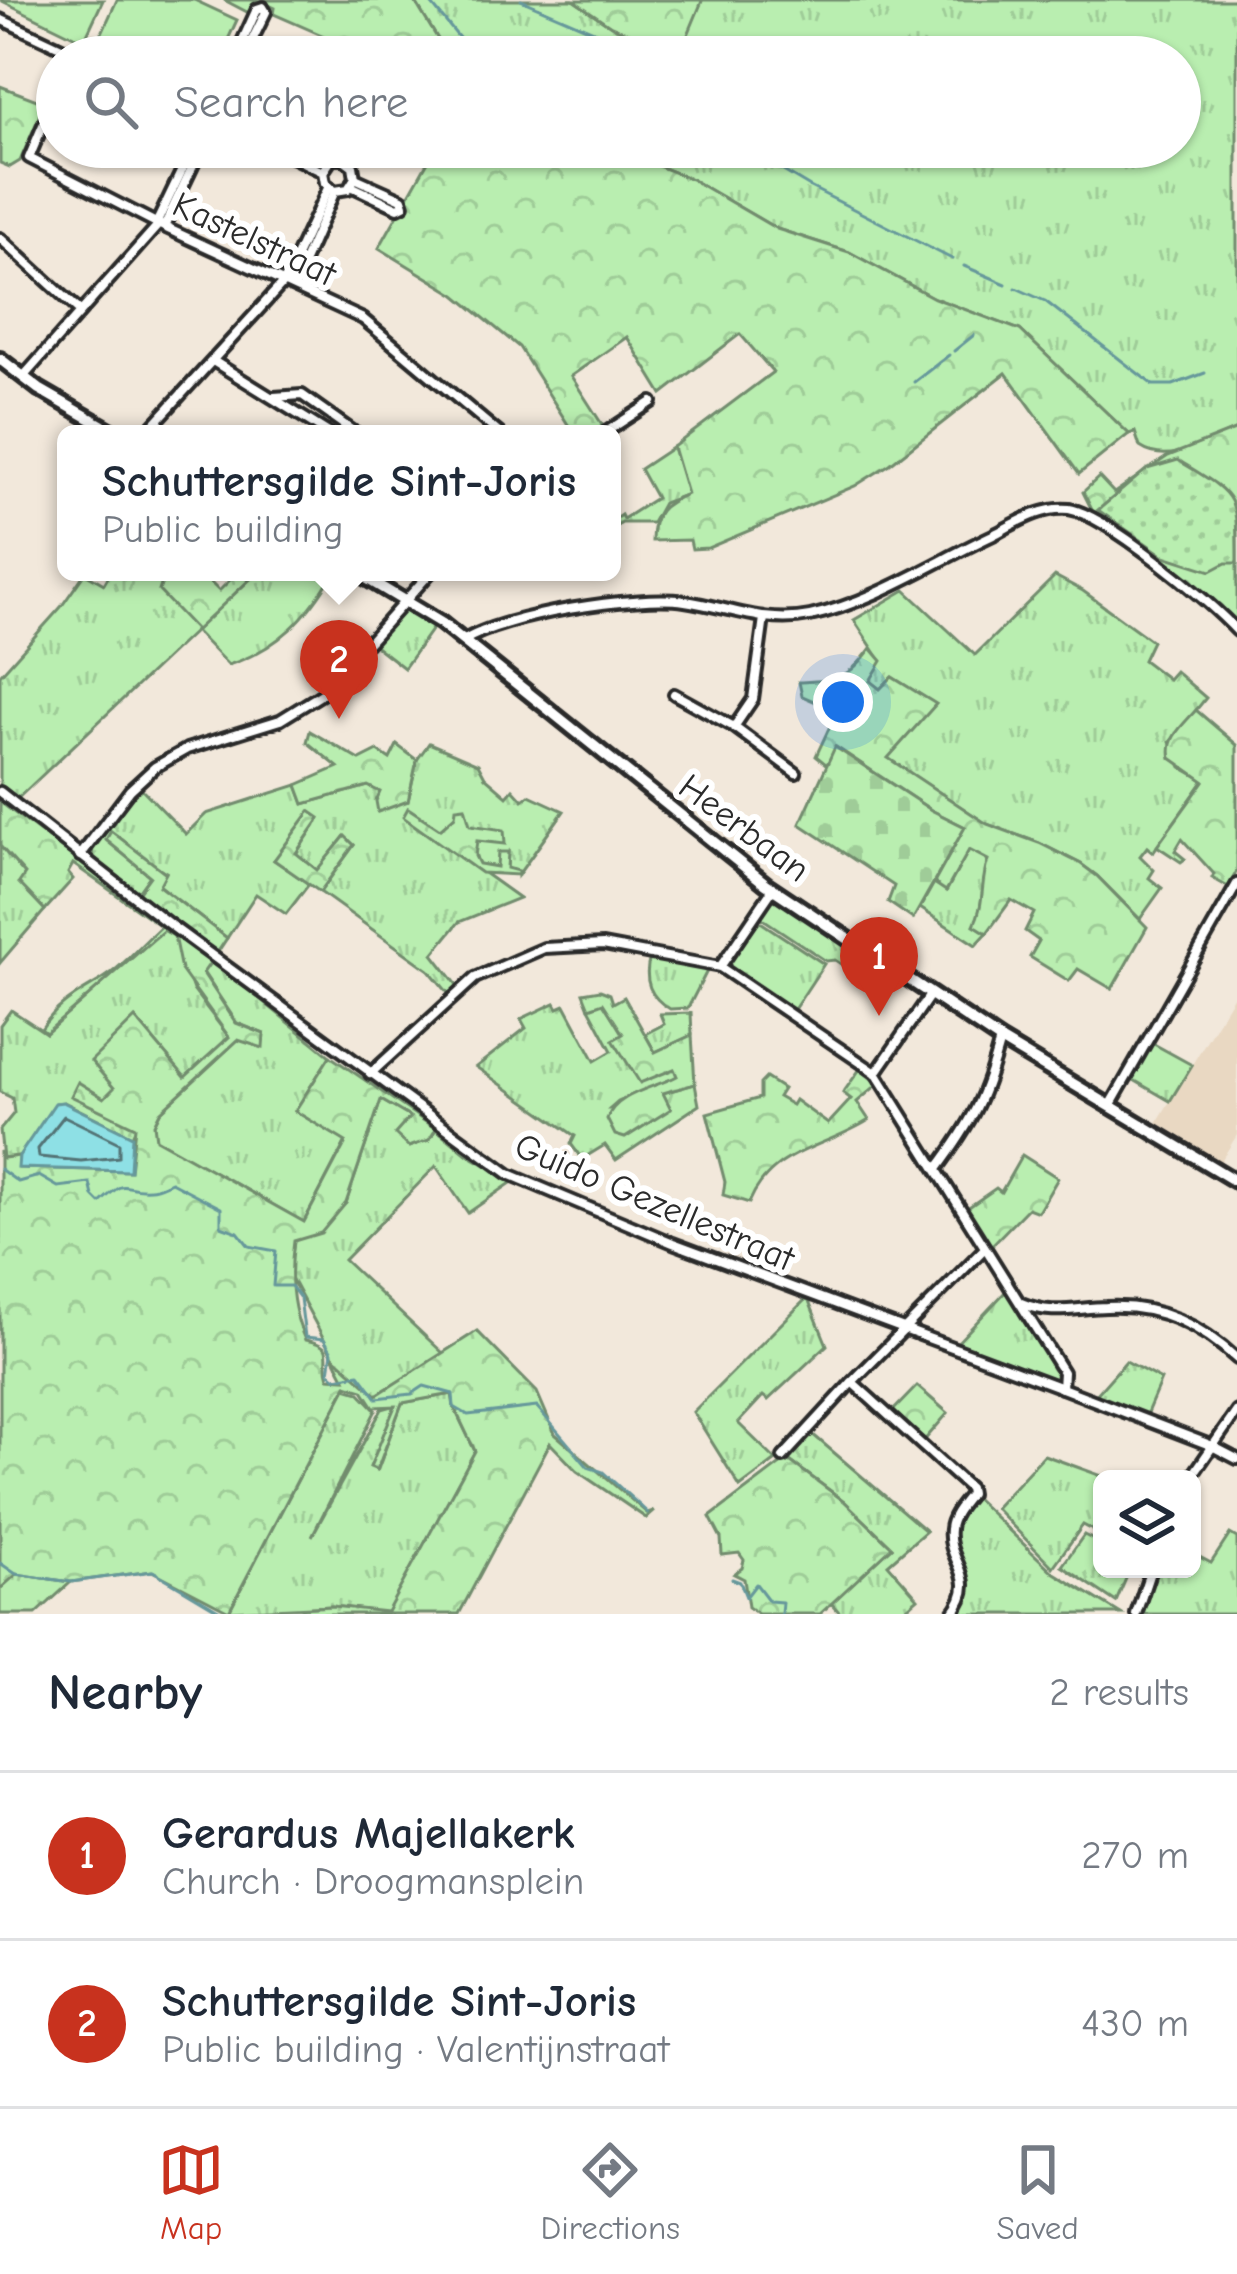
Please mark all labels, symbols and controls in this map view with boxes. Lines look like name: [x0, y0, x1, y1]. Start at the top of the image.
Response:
search box: [36, 36, 1201, 168]
icon: search: [78, 69, 144, 135]
text: Search here: [174, 76, 408, 128]
street label: Kastelstraat: [166, 184, 344, 296]
popup: [57, 425, 621, 581]
text: Schuttersgilde Sint-Joris: [102, 455, 576, 507]
text: Public building: [102, 507, 344, 552]
pin: 2: [300, 620, 378, 719]
your location: [813, 672, 873, 732]
street label: Heerbaan: [671, 766, 817, 891]
pin: 1: [840, 917, 918, 1016]
street label: Guido Gezellestraat: [509, 1125, 802, 1280]
map controls: [1093, 1470, 1201, 1578]
button: layers: [1093, 1470, 1201, 1578]
text: Nearby: [48, 1663, 202, 1722]
text: 2 results: [1049, 1670, 1189, 1715]
text: Gerardus Majellakerk: [162, 1807, 575, 1859]
text: 1: [79, 1833, 95, 1878]
text: 270 m: [1081, 1833, 1189, 1878]
text: Church · Droogmansplein: [162, 1859, 584, 1904]
text: Schuttersgilde Sint-Joris: [162, 1975, 636, 2027]
text: 2: [77, 2001, 97, 2046]
text: 430 m: [1081, 2001, 1189, 2046]
text: Public building · Valentijnstraat: [162, 2027, 669, 2072]
tab: Map: [158, 2137, 224, 2247]
tab: Directions: [541, 2137, 680, 2247]
tab: Saved: [996, 2137, 1079, 2247]

